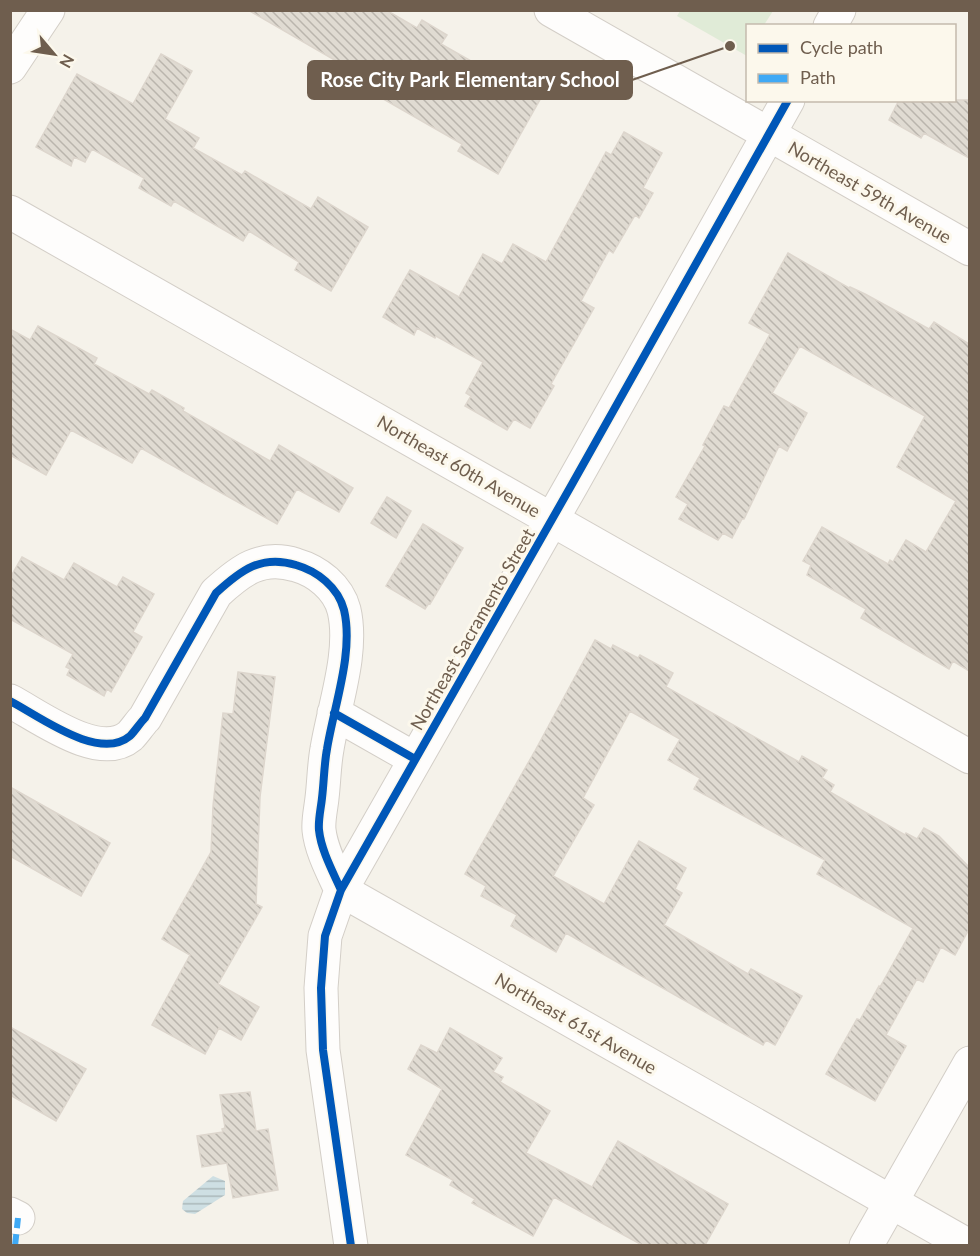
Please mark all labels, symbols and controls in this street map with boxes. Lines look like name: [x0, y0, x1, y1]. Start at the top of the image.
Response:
north arrow: [24, 24, 84, 84]
legend: [746, 24, 956, 102]
text: Cycle path: [800, 36, 883, 58]
text: N: [56, 52, 79, 72]
callout: Rose City Park Elementary School: [308, 61, 632, 99]
text: Path: [800, 66, 836, 88]
text: Rose City Park Elementary School: [320, 67, 620, 91]
street label: Northeast 59th Avenue: [784, 136, 956, 248]
street label: Northeast 60th Avenue: [373, 410, 545, 522]
street label: Northeast Sacramento Street: [405, 524, 539, 734]
street label: Northeast 61st Avenue: [491, 968, 661, 1078]

